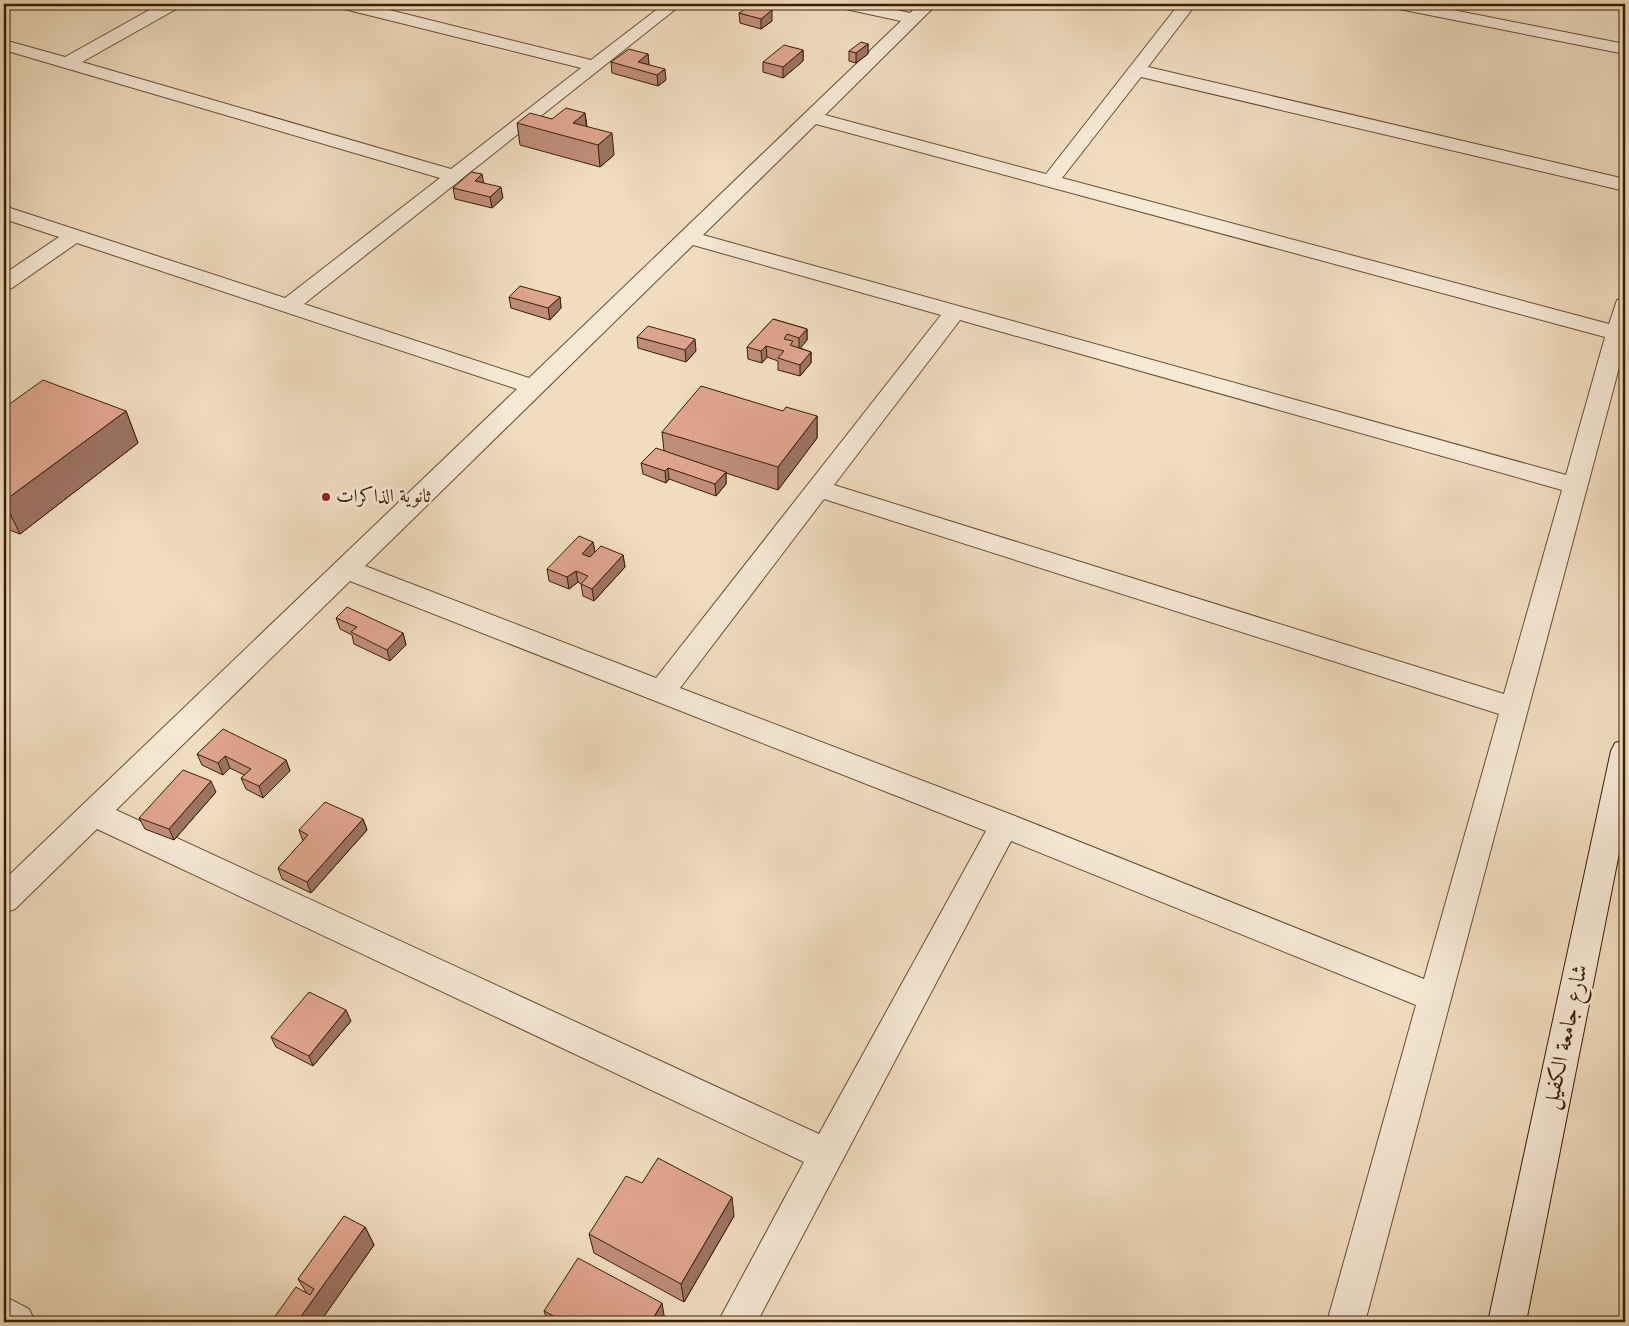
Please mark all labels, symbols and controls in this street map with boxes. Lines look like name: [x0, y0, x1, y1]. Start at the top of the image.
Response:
place label: ثانوية الذاكرات: [336, 486, 431, 508]
marker: ثانوية الذاكرات: [320, 491, 332, 503]
street label: شارع جامعة الكفيل: [1539, 962, 1598, 1113]

